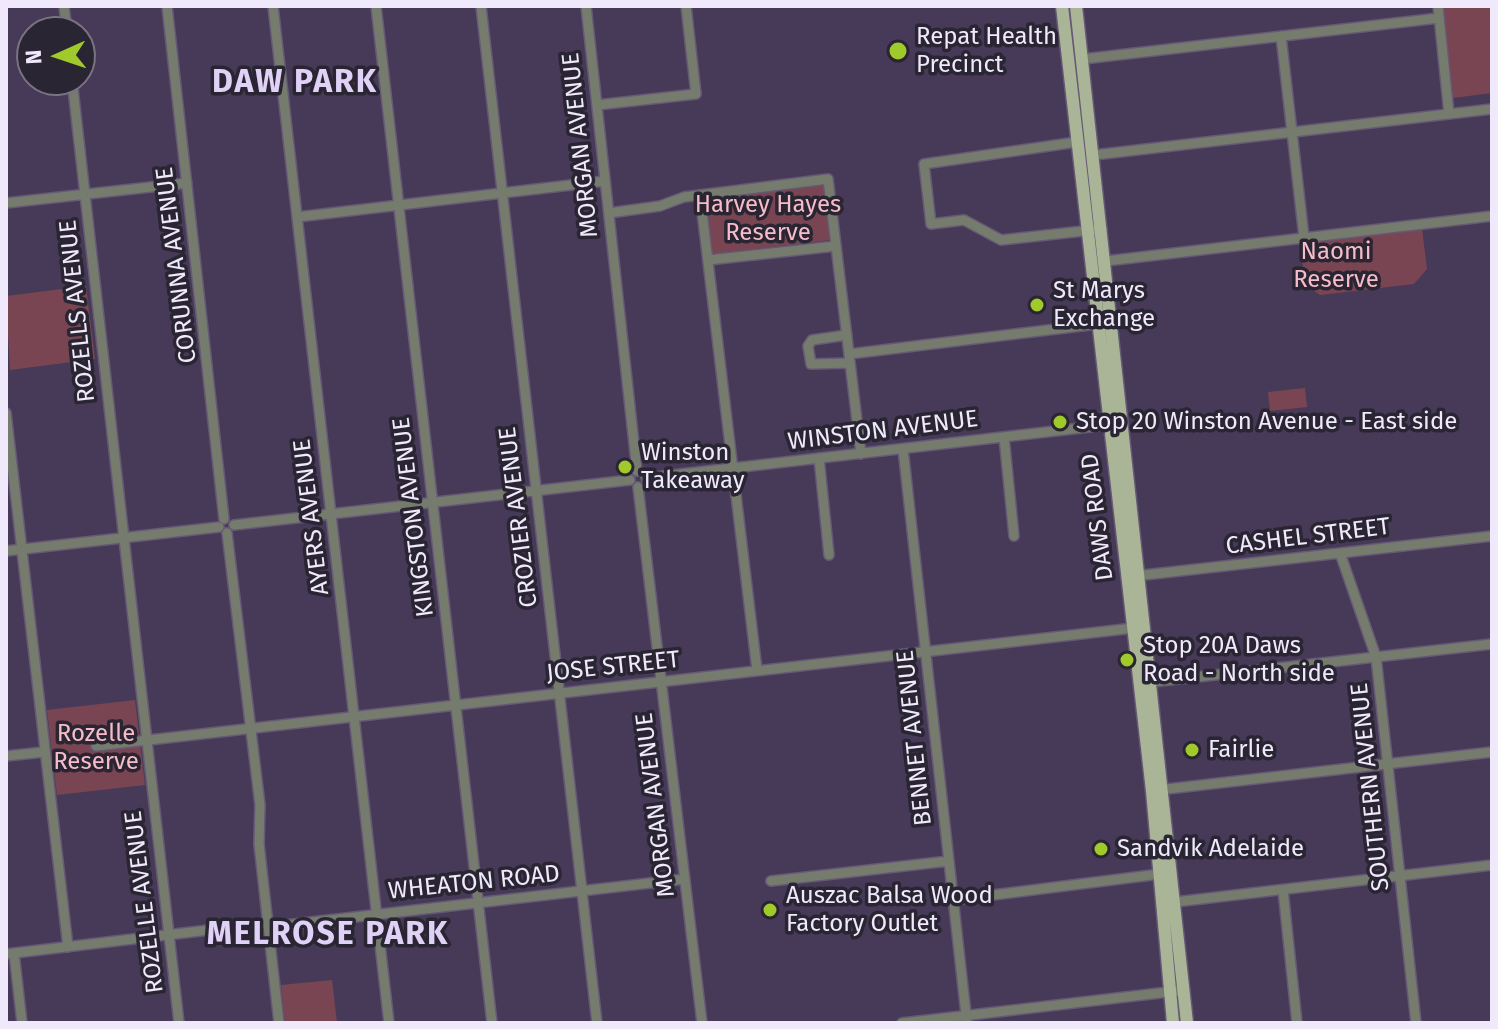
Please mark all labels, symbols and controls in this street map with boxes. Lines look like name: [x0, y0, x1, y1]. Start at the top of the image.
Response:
north arrow: [16, 16, 96, 96]
place label: Repat Health Precinct: [916, 23, 1057, 79]
marker: Repat Health Precinct: [887, 40, 909, 62]
text: N: [20, 49, 47, 65]
street label: MORGAN AVENUE: [557, 51, 605, 239]
district label: DAW PARK: [212, 64, 378, 102]
street label: CORUNNA AVENUE: [151, 165, 203, 365]
park label: Harvey Hayes Reserve: [695, 191, 841, 247]
street label: ROZELLS AVENUE: [54, 218, 102, 404]
park label: Naomi Reserve: [1293, 238, 1379, 294]
place label: St Marys Exchange: [1053, 277, 1155, 333]
marker: St Marys Exchange: [1028, 296, 1046, 314]
street label: WINSTON AVENUE: [786, 405, 980, 457]
place label: Stop 20 Winston Avenue - East side: [1076, 408, 1457, 436]
marker: Stop 20 Winston Avenue - East side: [1051, 413, 1069, 431]
street label: KINGSTON AVENUE: [387, 416, 441, 618]
street label: CROZIER AVENUE: [494, 425, 544, 609]
street label: AYERS AVENUE: [288, 437, 336, 597]
place label: Winston Takeaway: [641, 439, 745, 495]
street label: DAWS ROAD: [1076, 452, 1120, 582]
marker: Winston Takeaway: [616, 458, 634, 476]
street label: CASHEL STREET: [1224, 513, 1392, 561]
place label: Stop 20A Daws Road - North side: [1143, 632, 1335, 688]
street label: JOSE STREET: [545, 646, 681, 688]
street label: BENNET AVENUE: [891, 649, 939, 827]
marker: Stop 20A Daws Road - North side: [1118, 651, 1136, 669]
street label: SOUTHERN AVENUE: [1346, 681, 1396, 893]
street label: MORGAN AVENUE: [630, 711, 682, 899]
park label: Rozelle Reserve: [53, 720, 139, 776]
place label: Fairlie: [1208, 736, 1274, 764]
marker: Fairlie: [1183, 741, 1201, 759]
street label: ROZELLE AVENUE: [120, 809, 170, 995]
place label: Sandvik Adelaide: [1117, 835, 1304, 863]
marker: Sandvik Adelaide: [1092, 840, 1110, 858]
street label: WHEATON ROAD: [387, 860, 561, 906]
place label: Auszac Balsa Wood Factory Outlet: [786, 882, 993, 938]
marker: Auszac Balsa Wood Factory Outlet: [761, 901, 779, 919]
district label: MELROSE PARK: [207, 916, 449, 954]

